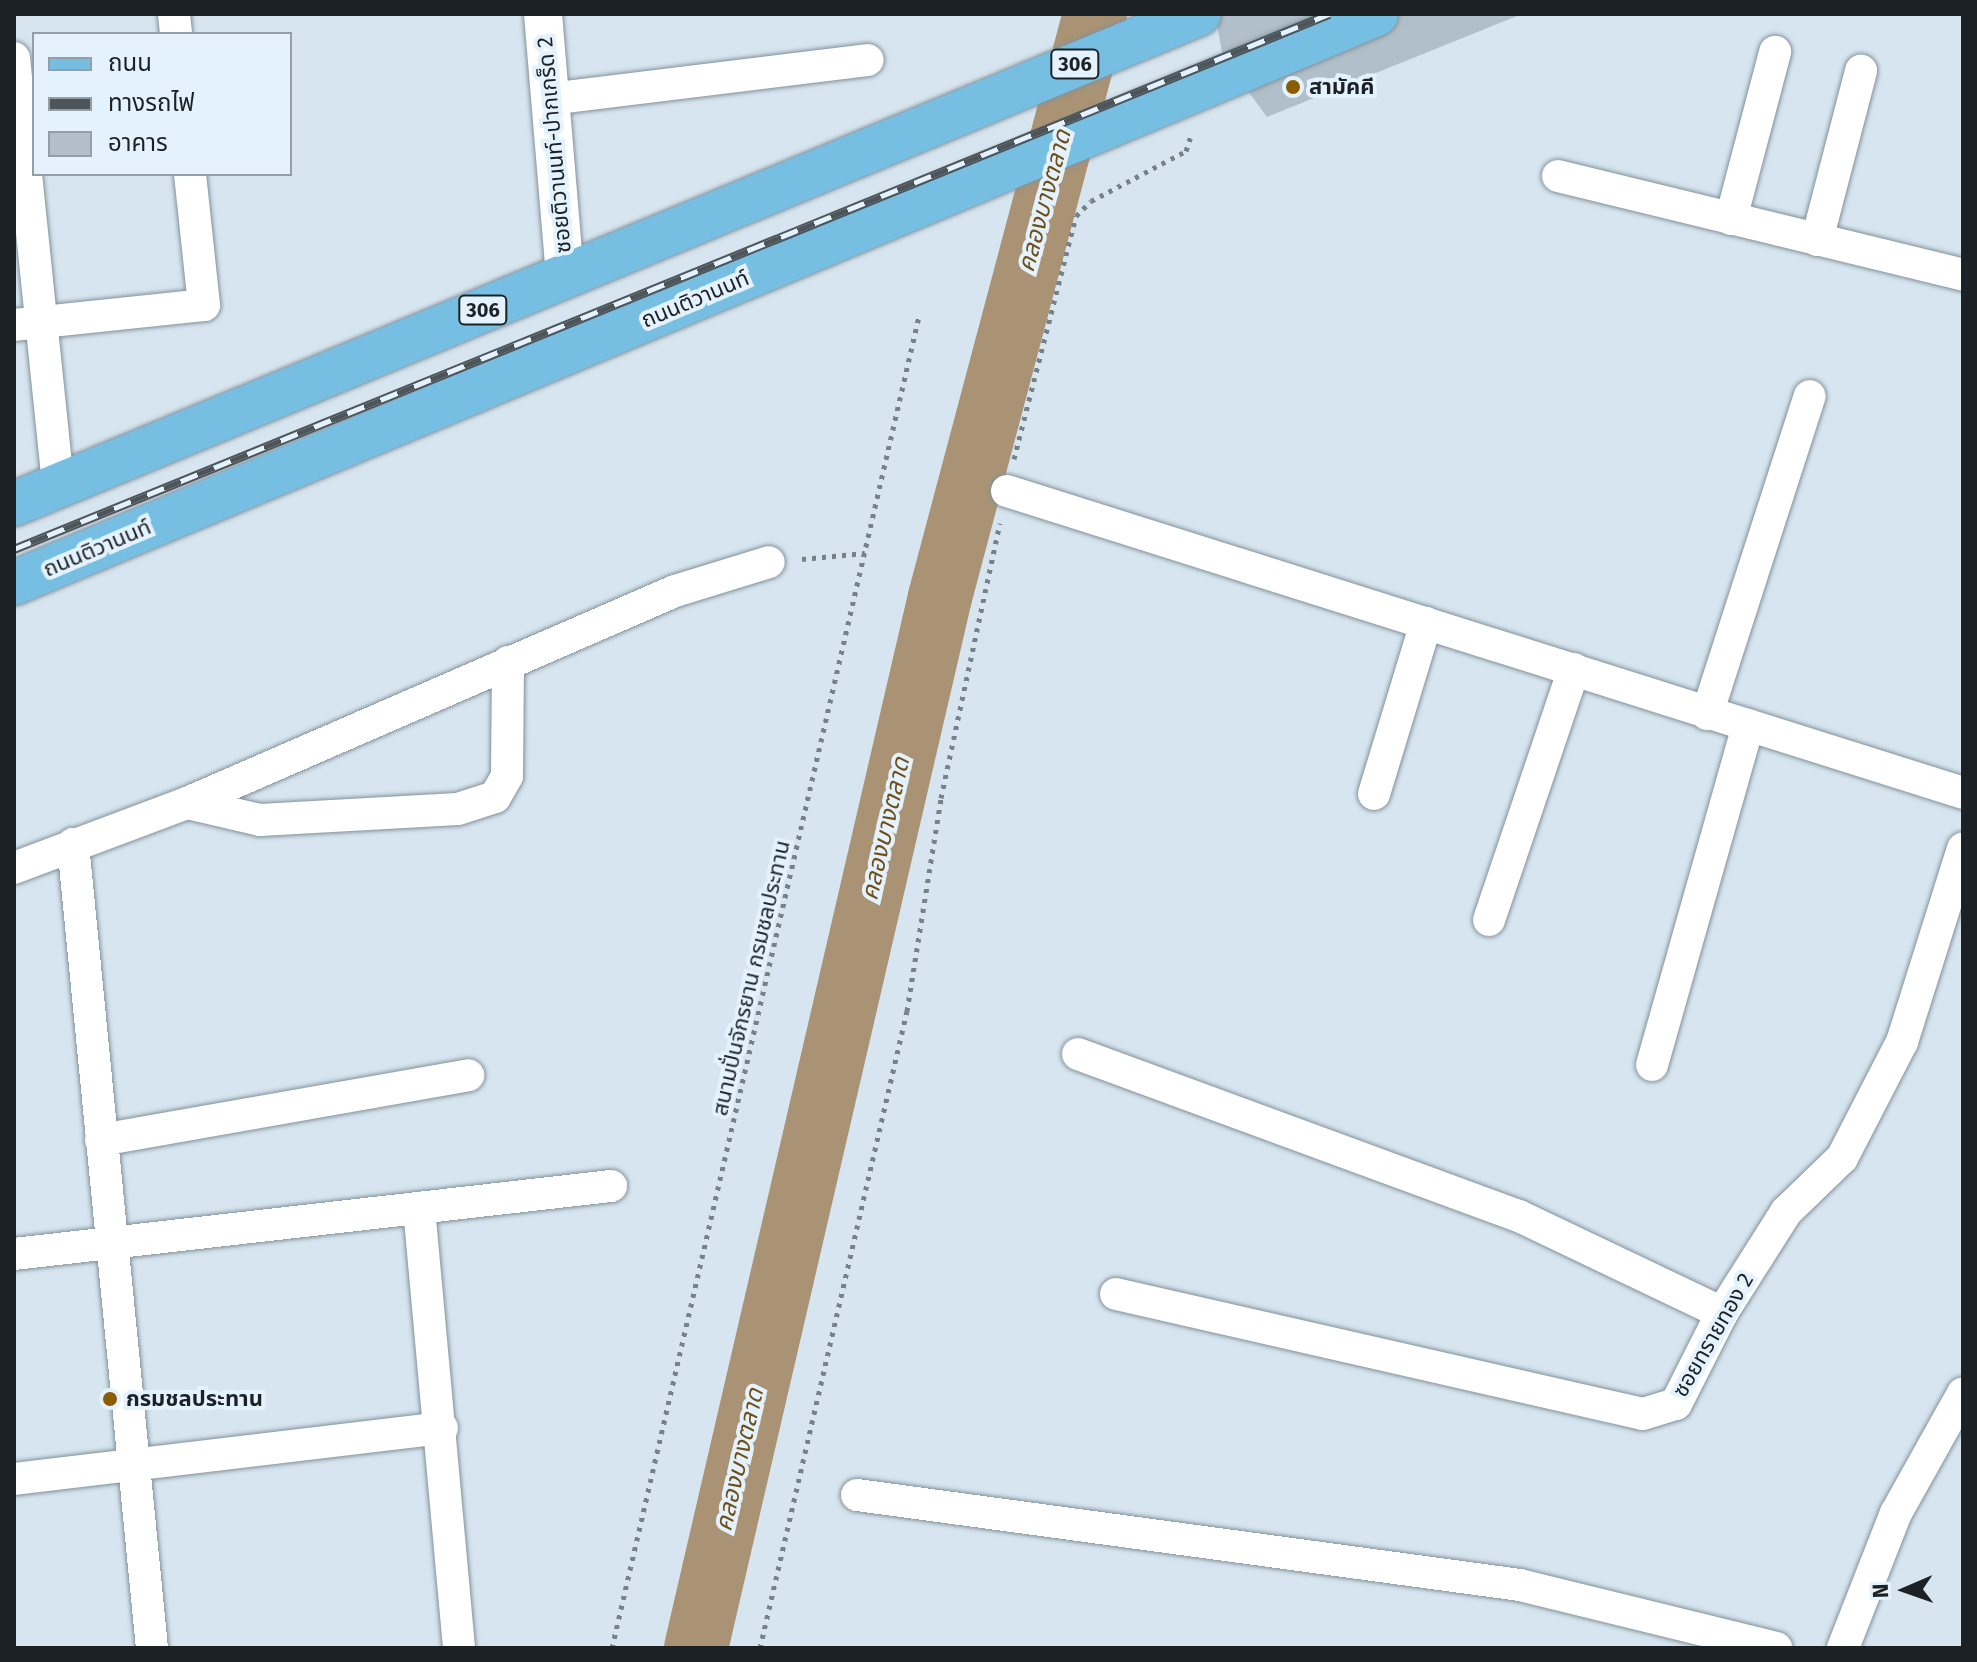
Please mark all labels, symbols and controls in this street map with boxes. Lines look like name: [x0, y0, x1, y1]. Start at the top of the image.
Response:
legend: [32, 32, 292, 176]
street label: ซอยติวานนท์-ปากเกร็ด 2: [531, 36, 577, 254]
road number: 306: [1049, 48, 1101, 80]
text: ถนน: [108, 49, 152, 77]
place label: สามัคคี: [1309, 74, 1374, 100]
marker: สามัคคี: [1284, 78, 1302, 96]
text: ทางรถไฟ: [108, 89, 195, 117]
water label: คลองบางตลาด: [1012, 127, 1078, 275]
text: อาคาร: [108, 129, 168, 157]
street label: ถนนติวานนท์: [637, 265, 753, 333]
road number: 306: [457, 294, 509, 326]
street label: ถนนติวานนท์: [39, 514, 155, 582]
water label: คลองบางตลาด: [856, 755, 916, 903]
street label: สนามปั่นจักรยาน กรมชลประทาน: [706, 838, 796, 1118]
street label: ซอยทรายทอง 2: [1667, 1268, 1759, 1402]
place label: กรมชลประทาน: [126, 1386, 263, 1412]
water label: คลองบางตลาด: [710, 1386, 770, 1534]
marker: กรมชลประทาน: [101, 1390, 119, 1408]
north arrow: [1865, 1550, 1945, 1630]
text: N: [1867, 1583, 1894, 1599]

